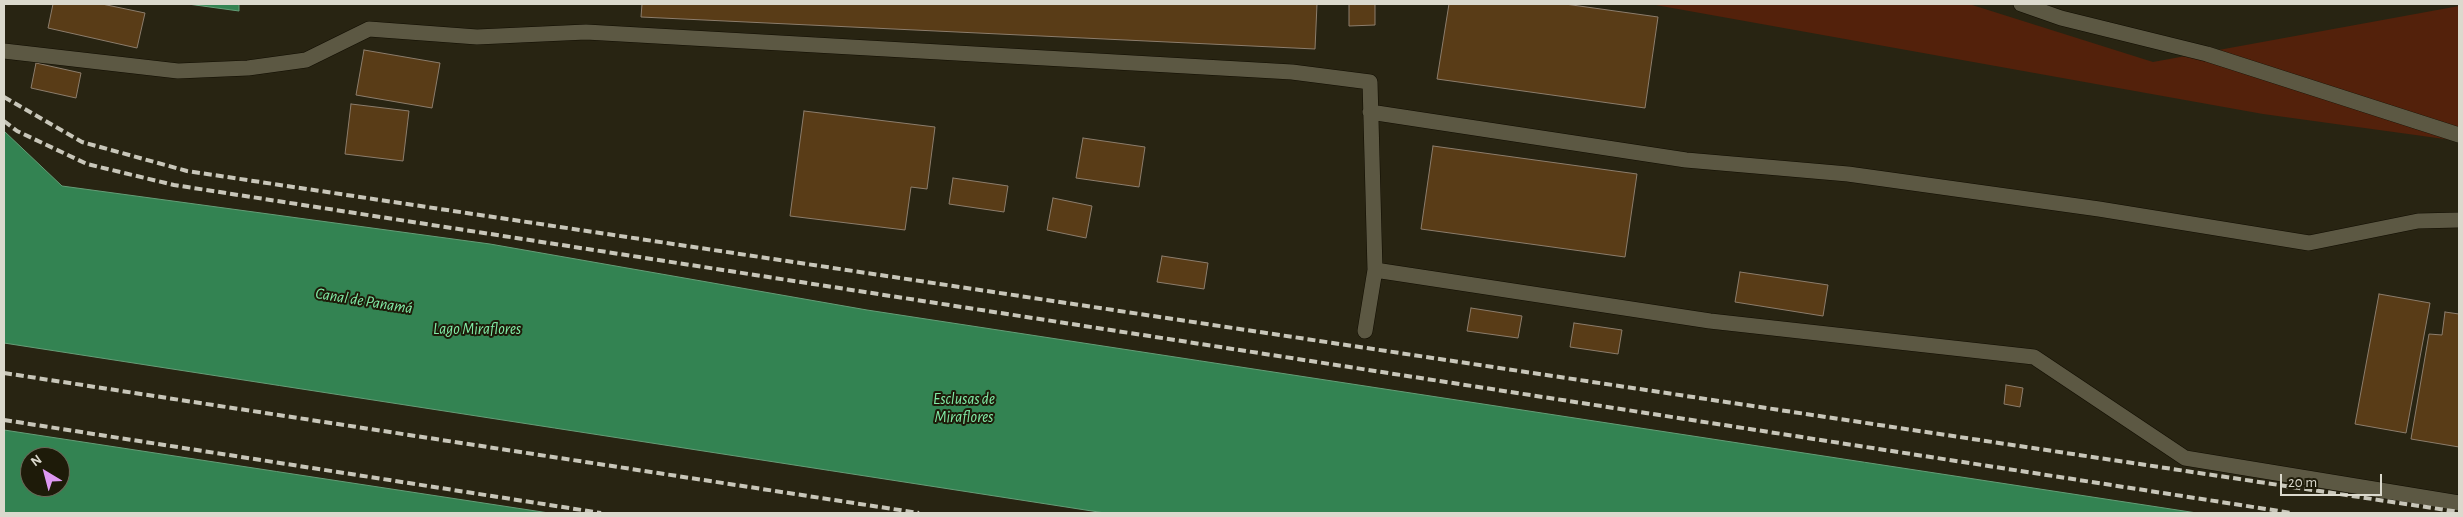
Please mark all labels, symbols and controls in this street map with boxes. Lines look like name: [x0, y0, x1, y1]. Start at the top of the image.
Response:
water label: Canal de Panamá: [314, 284, 414, 318]
water label: Lago Miraflores: [433, 319, 521, 339]
water label: Esclusas de Miraflores: [933, 389, 995, 427]
north arrow: [20, 447, 70, 497]
text: N: [28, 452, 45, 469]
scale bar: [2283, 464, 2386, 496]
text: 20 m: [2288, 475, 2317, 490]

